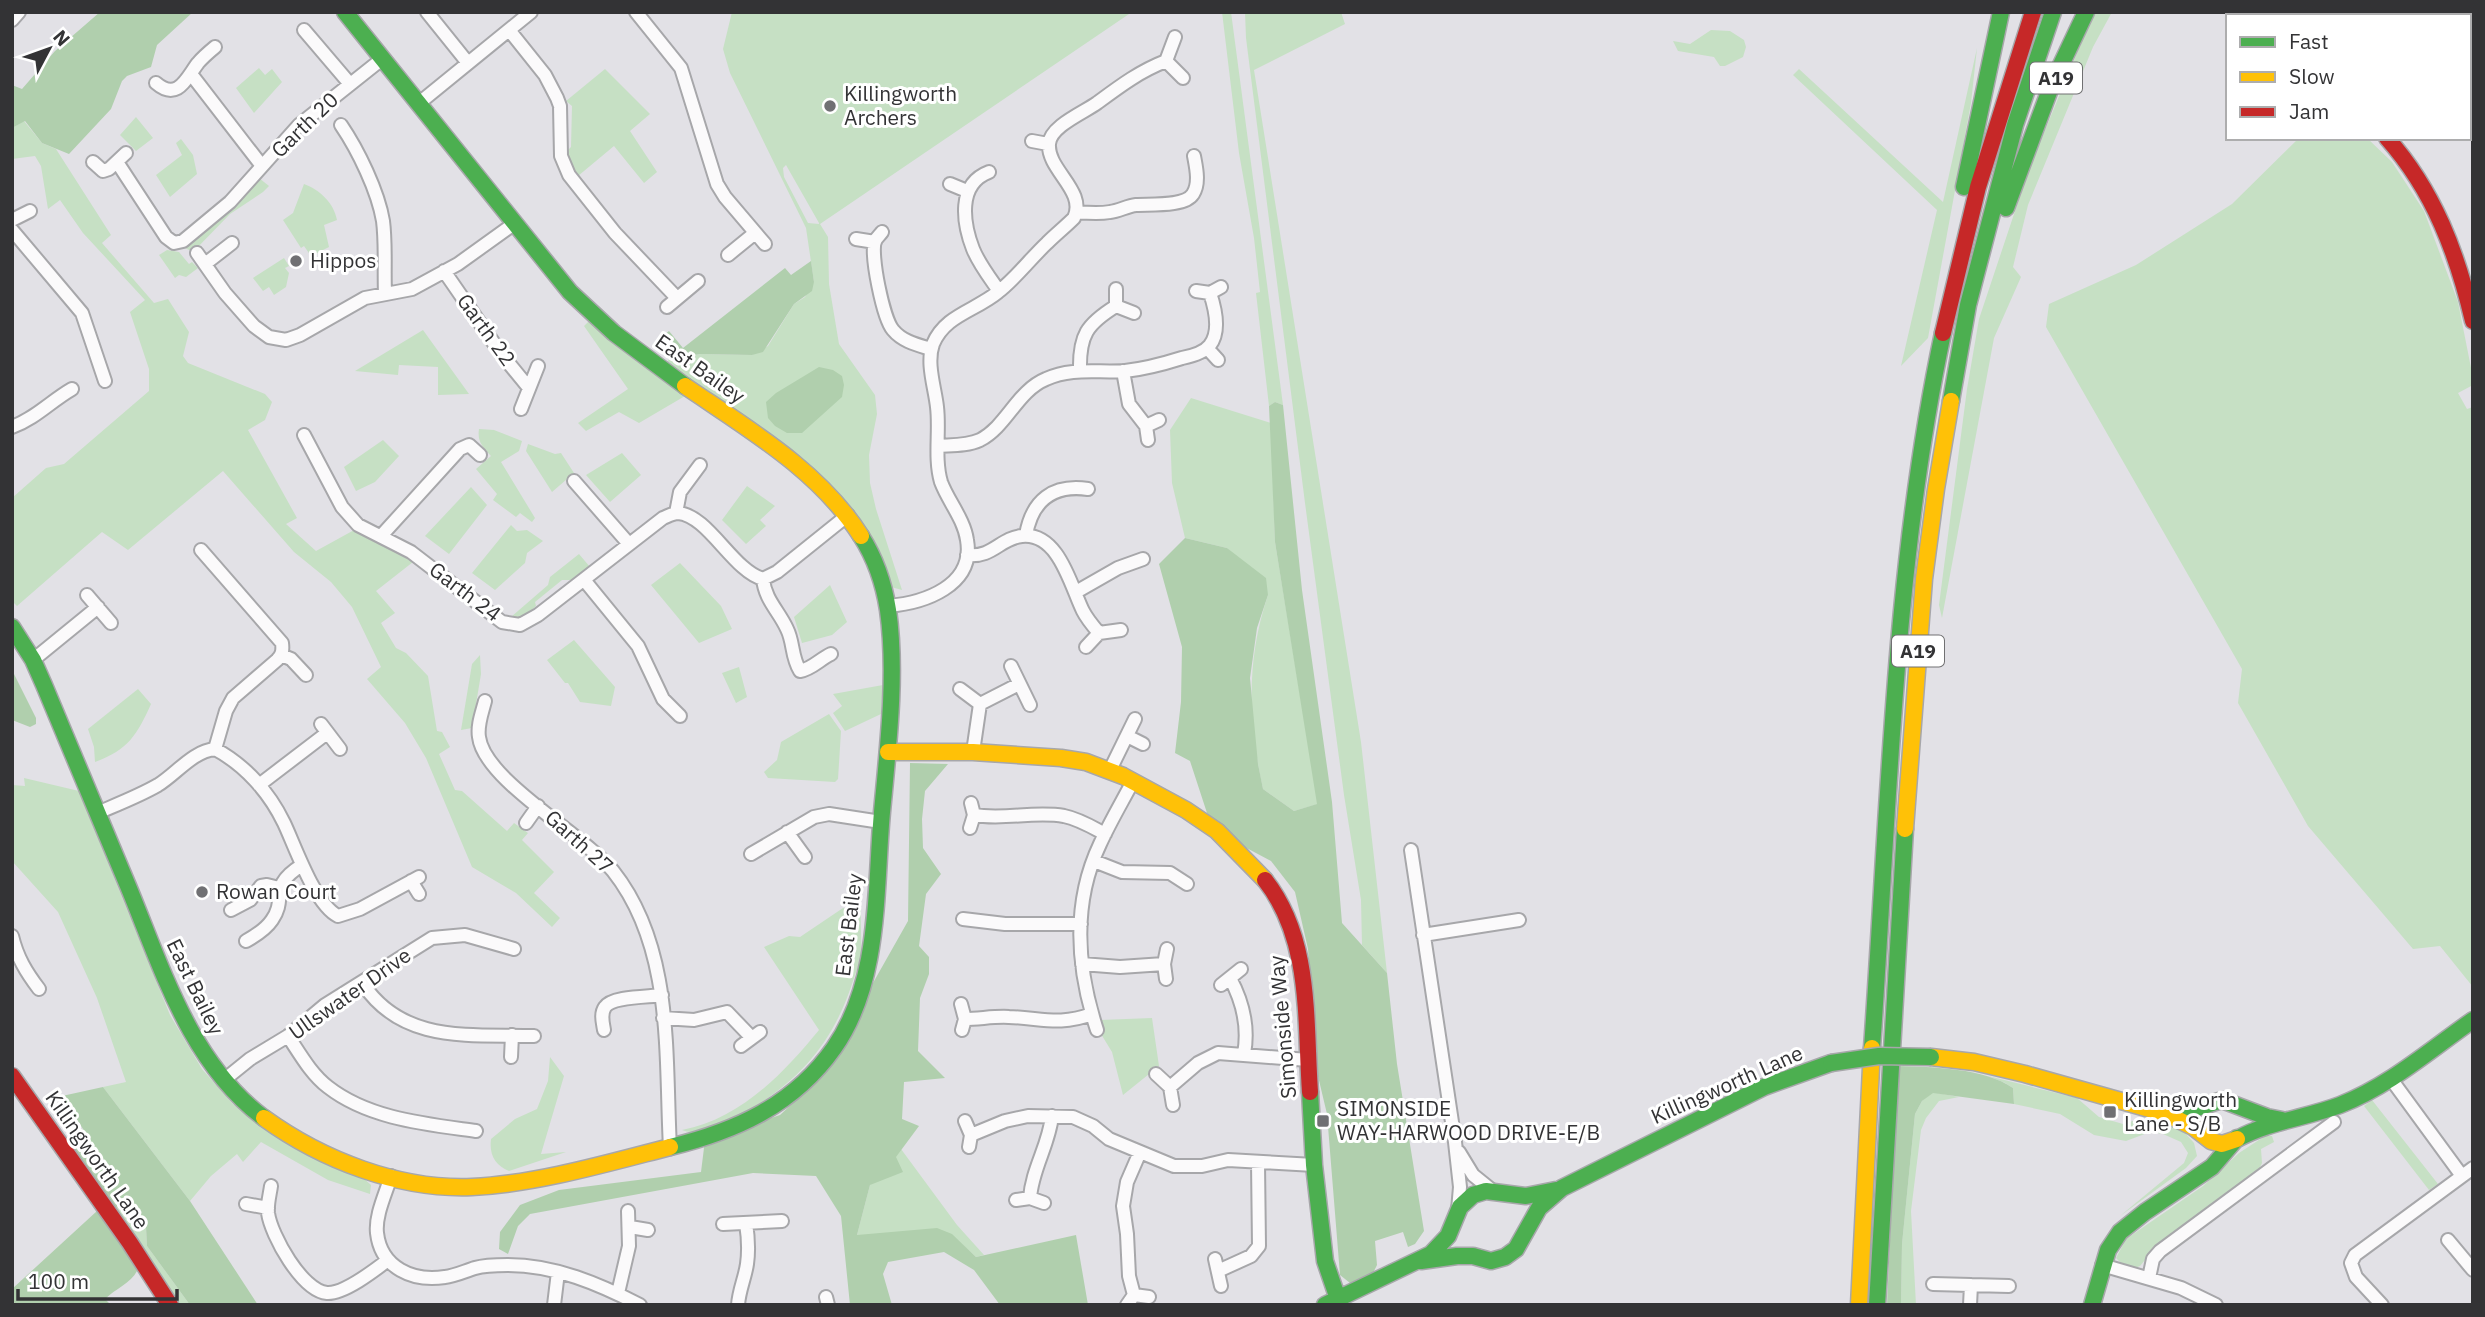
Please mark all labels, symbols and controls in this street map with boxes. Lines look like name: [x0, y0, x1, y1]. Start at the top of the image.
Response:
north arrow: [14, 14, 84, 84]
legend: [2226, 14, 2471, 140]
text: N: [48, 25, 75, 51]
text: Fast: [2289, 27, 2329, 55]
road number: A19: [2030, 62, 2082, 94]
text: Slow: [2289, 62, 2335, 90]
place label: Killingworth Archers: [844, 79, 957, 131]
street label: Garth 20: [265, 85, 344, 163]
text: Jam: [2289, 97, 2329, 125]
marker: Killingworth Archers: [822, 98, 838, 114]
place label: Hippos: [310, 246, 376, 274]
marker: Hippos: [288, 253, 304, 269]
street label: Garth 22: [451, 288, 523, 371]
street label: East Bailey: [650, 327, 751, 410]
street label: Garth 24: [424, 555, 507, 627]
road number: A19: [1892, 636, 1944, 666]
street label: Garth 27: [539, 803, 620, 879]
street label: East Bailey: [828, 871, 868, 978]
place label: Rowan Court: [216, 877, 337, 905]
marker: Rowan Court: [194, 884, 210, 900]
street label: East Bailey: [161, 934, 231, 1040]
street label: Ullswater Drive: [283, 941, 416, 1046]
street label: Simonside Way: [1262, 954, 1302, 1100]
street label: Killingworth Lane: [1646, 1038, 1807, 1130]
street label: Killingworth Lane: [40, 1085, 156, 1234]
place label: Killingworth Lane - S/B: [2124, 1085, 2237, 1137]
place label: SIMONSIDE WAY-HARWOOD DRIVE-E/B: [1337, 1094, 1600, 1146]
marker: Killingworth Lane - S/B: [2102, 1104, 2118, 1120]
marker: SIMONSIDE WAY-HARWOOD DRIVE-E/B: [1315, 1113, 1331, 1129]
scale bar: [18, 1258, 177, 1302]
text: 100 m: [28, 1267, 89, 1295]

